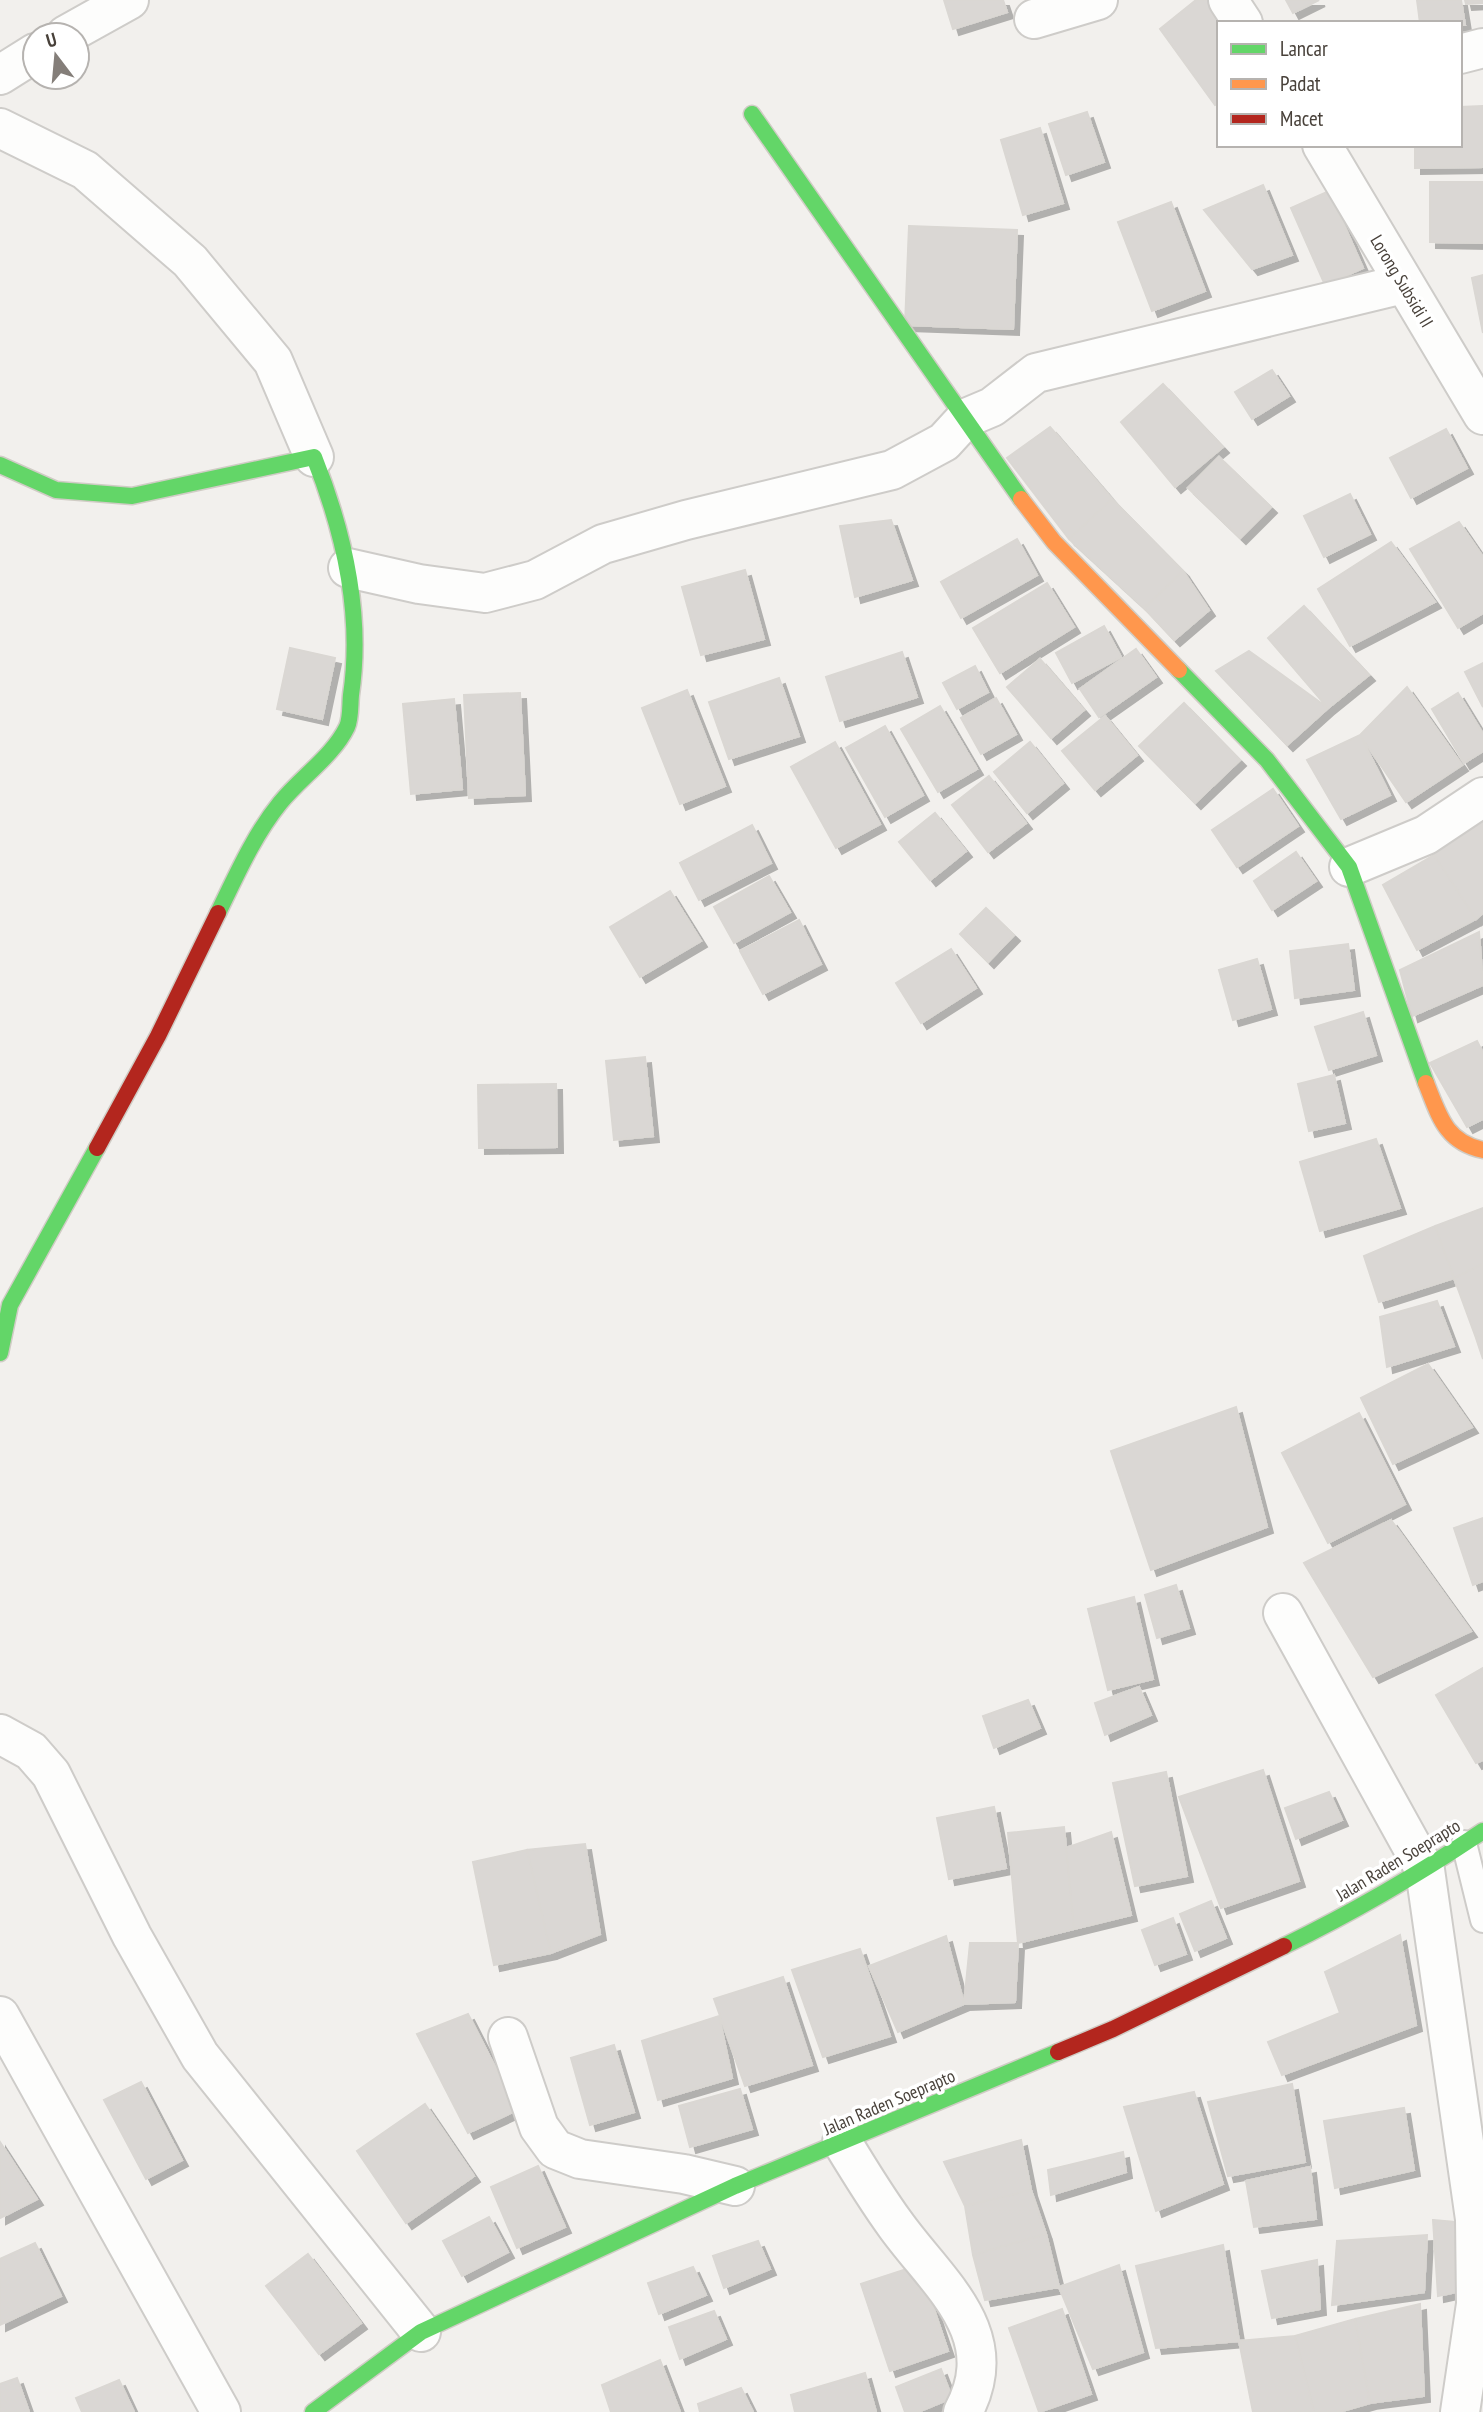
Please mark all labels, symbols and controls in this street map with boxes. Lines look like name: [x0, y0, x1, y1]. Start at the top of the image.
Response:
north arrow: [21, 21, 91, 91]
legend: [1217, 21, 1462, 147]
text: U: [43, 27, 59, 53]
text: Lancar: [1280, 35, 1328, 62]
text: Padat: [1280, 70, 1321, 97]
text: Macet: [1280, 105, 1324, 132]
street label: Lorong Subsidi II: [1365, 231, 1439, 331]
street label: Jalan Raden Soeprapto: [1331, 1814, 1464, 1907]
street label: Jalan Raden Soeprapto: [819, 2064, 958, 2140]

